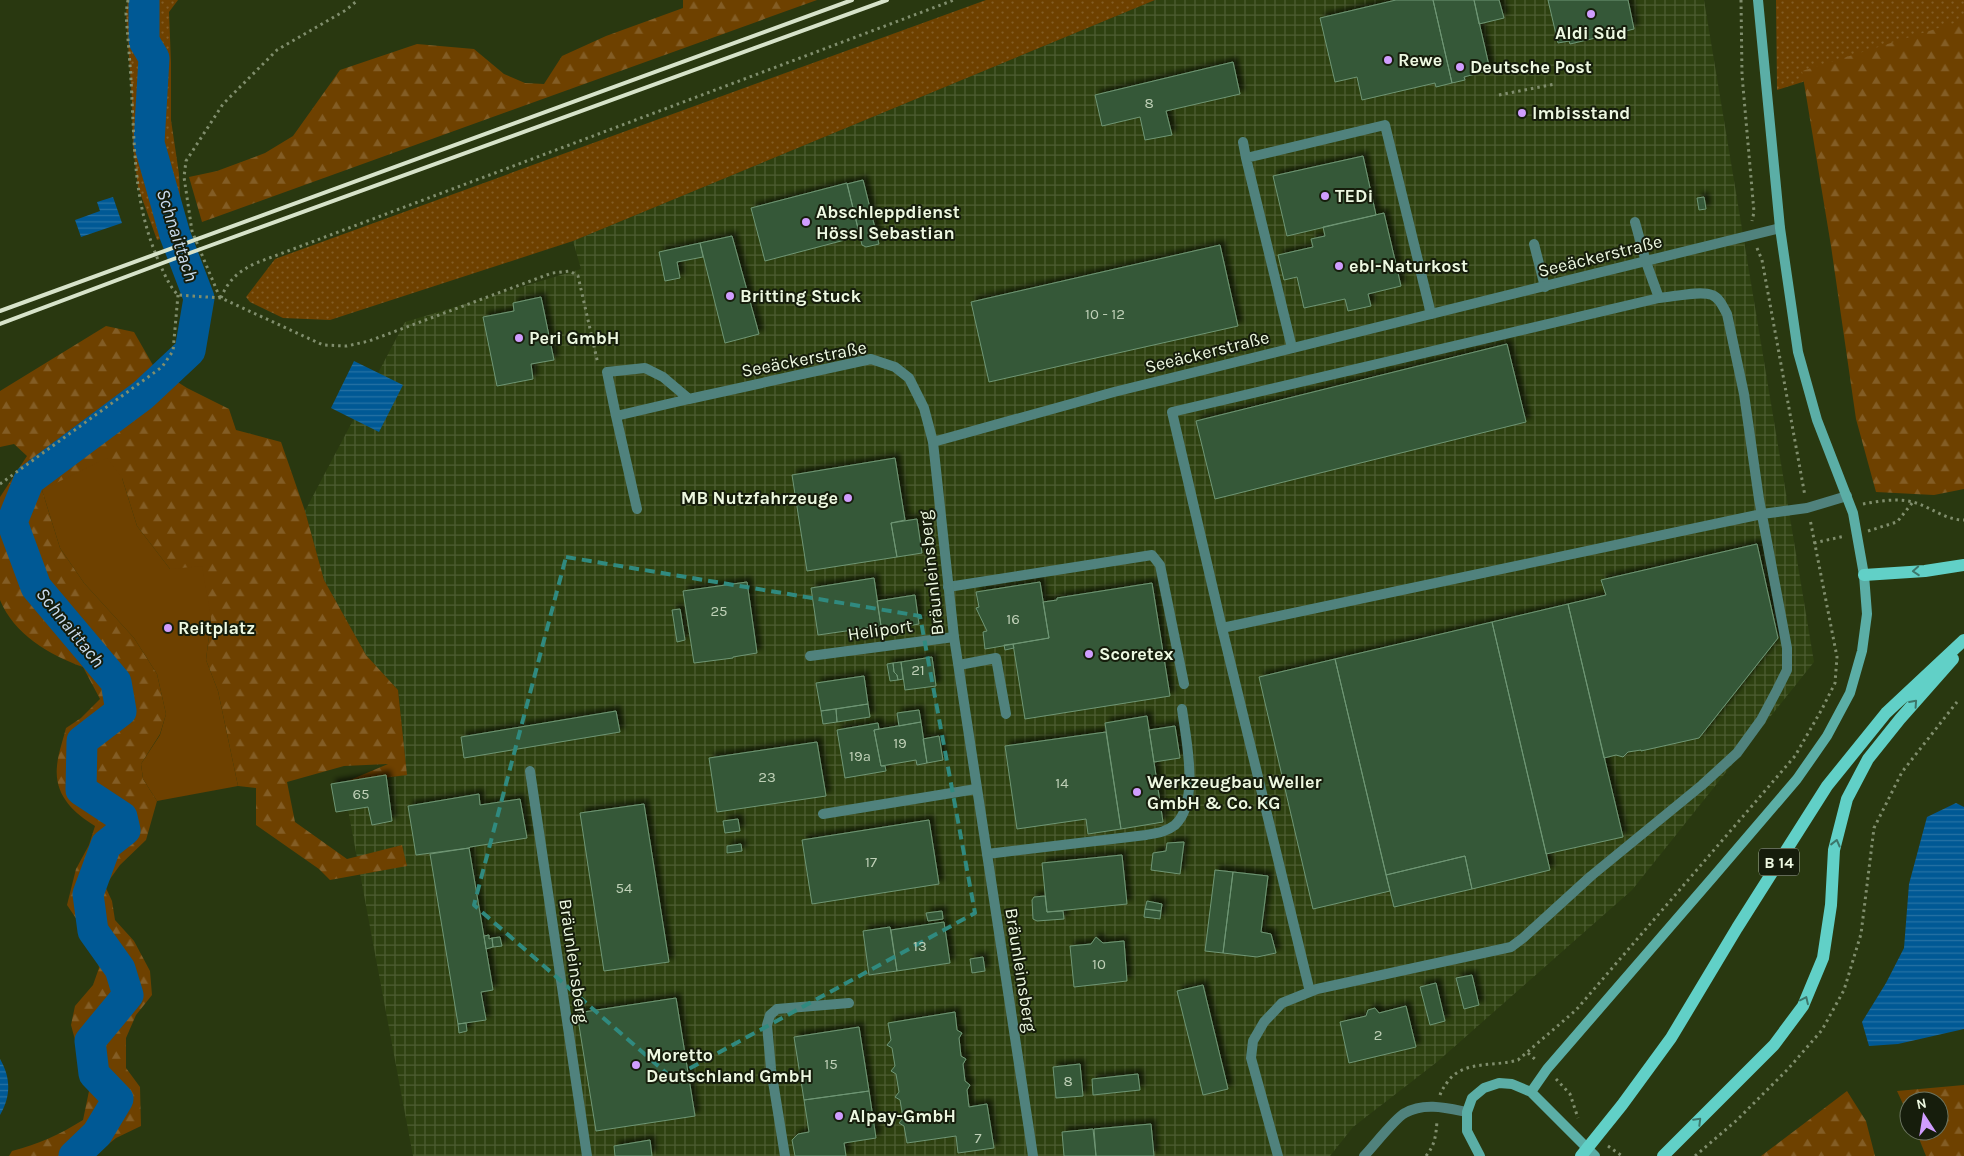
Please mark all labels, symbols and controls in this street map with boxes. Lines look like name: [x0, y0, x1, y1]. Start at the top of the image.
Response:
marker: Aldi Süd: [1585, 8, 1597, 20]
place label: Aldi Süd: [1555, 22, 1627, 44]
place label: Rewe: [1398, 49, 1442, 71]
marker: Rewe: [1382, 54, 1394, 66]
place label: Deutsche Post: [1470, 56, 1592, 78]
marker: Deutsche Post: [1454, 61, 1466, 73]
house number: 8: [1144, 94, 1154, 112]
place label: Imbisstand: [1532, 102, 1630, 124]
marker: Imbisstand: [1516, 107, 1528, 119]
place label: TEDi: [1335, 185, 1373, 207]
water label: Schnaittach: [152, 186, 202, 284]
marker: TEDi: [1319, 190, 1331, 202]
place label: Abschleppdienst Hössl Sebastian: [816, 201, 960, 244]
marker: Abschleppdienst Hössl Sebastian: [800, 216, 812, 228]
street label: Seeäckerstraße: [1536, 230, 1664, 282]
place label: ebl-Naturkost: [1349, 255, 1468, 277]
marker: ebl-Naturkost: [1333, 260, 1345, 272]
place label: Britting Stuck: [740, 285, 861, 307]
marker: Britting Stuck: [724, 290, 736, 302]
house number: 10 - 12: [1085, 305, 1125, 323]
street label: Seeäckerstraße: [1143, 326, 1271, 378]
place label: Peri GmbH: [529, 327, 620, 349]
marker: Peri GmbH: [513, 332, 525, 344]
street label: Seeäckerstraße: [739, 336, 869, 382]
place label: MB Nutzfahrzeuge: [681, 487, 838, 509]
marker: MB Nutzfahrzeuge: [842, 492, 854, 504]
street label: Bräunleinsberg: [913, 509, 949, 637]
one-way arrow: [1911, 566, 1919, 577]
water label: Schnaittach: [31, 583, 109, 672]
house number: 25: [710, 602, 728, 620]
house number: 16: [1006, 610, 1020, 628]
street label: Heliport: [846, 615, 914, 645]
place label: Reitplatz: [178, 617, 255, 639]
marker: Reitplatz: [162, 622, 174, 634]
place label: Scoretex: [1099, 643, 1173, 665]
marker: Scoretex: [1083, 648, 1095, 660]
house number: 21: [911, 661, 925, 679]
one-way arrow: [1908, 700, 1917, 709]
house number: 19: [893, 734, 907, 752]
house number: 19a: [849, 747, 871, 765]
house number: 23: [758, 768, 776, 786]
place label: Werkzeugbau Weller GmbH & Co. KG: [1147, 771, 1322, 814]
house number: 14: [1055, 774, 1069, 792]
house number: 65: [352, 785, 370, 803]
marker: Werkzeugbau Weller GmbH & Co. KG: [1131, 786, 1143, 798]
one-way arrow: [1830, 838, 1841, 847]
road number: B 14: [1759, 849, 1799, 876]
house number: 17: [865, 853, 877, 871]
house number: 54: [616, 879, 633, 897]
street label: Bräunleinsberg: [554, 897, 594, 1025]
street label: Bräunleinsberg: [1000, 906, 1042, 1034]
house number: 13: [913, 937, 927, 955]
house number: 10: [1092, 955, 1106, 973]
one-way arrow: [1799, 997, 1809, 1006]
house number: 2: [1374, 1026, 1382, 1044]
place label: Moretto Deutschland GmbH: [646, 1044, 812, 1087]
house number: 15: [824, 1055, 838, 1073]
marker: Moretto Deutschland GmbH: [630, 1059, 642, 1071]
house number: 8: [1063, 1072, 1073, 1090]
north arrow: [1899, 1091, 1949, 1141]
text: N: [1915, 1094, 1928, 1113]
place label: Alpay-GmbH: [849, 1105, 956, 1127]
marker: Alpay-GmbH: [833, 1110, 845, 1122]
one-way arrow: [1692, 1118, 1701, 1127]
house number: 7: [974, 1129, 982, 1147]

